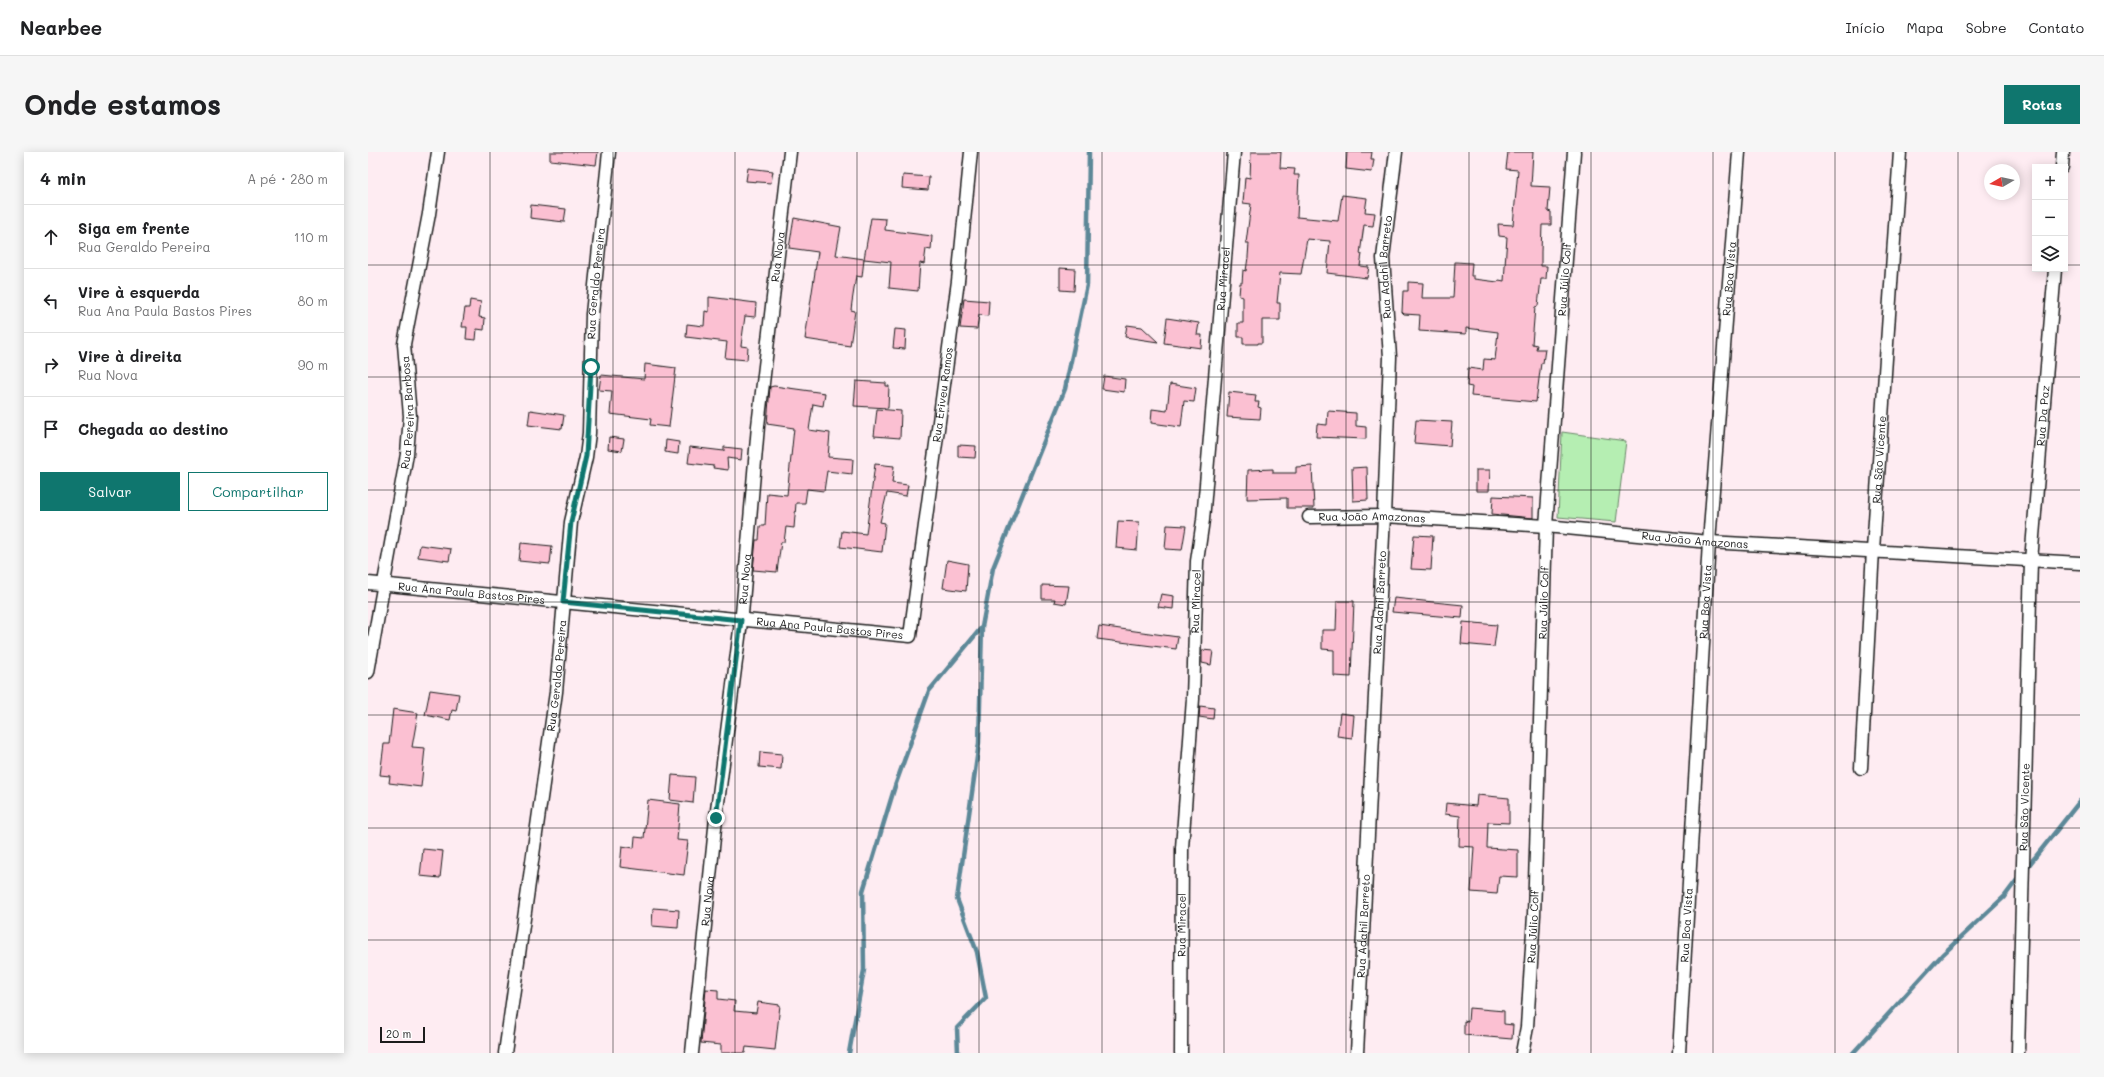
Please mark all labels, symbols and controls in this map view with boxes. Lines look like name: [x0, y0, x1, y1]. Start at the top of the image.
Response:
text: Nearbee: [20, 15, 102, 40]
text: Início: [1845, 18, 1885, 37]
text: Mapa: [1907, 18, 1944, 37]
text: Sobre: [1966, 18, 2007, 37]
text: Contato: [2029, 18, 2084, 37]
button: Rotas: [2004, 85, 2080, 124]
text: Onde estamos: [24, 86, 221, 122]
north arrow: [1984, 164, 2020, 200]
map controls: [2032, 164, 2068, 272]
button: +: [2032, 164, 2068, 200]
text: 4 min: [40, 167, 86, 189]
text: A pé · 280 m: [247, 170, 328, 187]
button: −: [2032, 200, 2068, 236]
street label: Rua Adahil Barreto: [1375, 214, 1395, 319]
text: Siga em frente: [78, 218, 190, 238]
icon: ahead: [40, 226, 62, 248]
street label: Rua Geraldo Pereira: [583, 227, 608, 340]
text: 110 m: [294, 228, 328, 245]
street label: Rua Nova: [767, 230, 788, 283]
button: layers: [2032, 236, 2068, 272]
text: Rua Geraldo Pereira: [78, 238, 211, 255]
street label: Rua Boa Vista: [1718, 241, 1739, 316]
street label: Rua Júlio Colf: [1554, 242, 1574, 317]
street label: Rua Miracel: [1213, 246, 1233, 311]
text: Vire à esquerda: [78, 282, 200, 302]
icon: left: [40, 290, 62, 312]
text: 80 m: [298, 292, 328, 309]
text: Rua Ana Paula Bastos Pires: [78, 302, 252, 319]
text: Vire à direita: [78, 346, 182, 366]
street label: Rua Eriveu Ramos: [928, 346, 956, 443]
icon: right: [40, 354, 62, 376]
street label: Rua Pereira Barbosa: [396, 355, 417, 470]
text: 90 m: [298, 356, 328, 373]
route start: [582, 358, 600, 376]
text: Rua Nova: [78, 366, 138, 383]
street label: Rua Da Paz: [2032, 385, 2052, 447]
street label: Rua São Vicente: [1868, 415, 1889, 504]
icon: arrive: [40, 418, 62, 440]
text: Chegada ao destino: [78, 419, 228, 439]
button: Salvar: [40, 472, 180, 511]
button: Compartilhar: [188, 472, 328, 511]
street label: Rua João Amazonas: [1318, 508, 1426, 526]
street label: Rua João Amazonas: [1641, 527, 1749, 551]
street label: Rua Adahil Barreto: [1369, 550, 1389, 655]
street label: Rua Nova: [735, 553, 754, 605]
street label: Rua Boa Vista: [1695, 564, 1715, 640]
street label: Rua Júlio Colf: [1535, 565, 1552, 640]
street label: Rua Miracel: [1187, 569, 1204, 634]
street label: Rua Ana Paula Bastos Pires: [397, 578, 546, 607]
street label: Rua Ana Paula Bastos Pires: [756, 613, 904, 642]
street label: Rua Geraldo Pereira: [543, 619, 569, 732]
street label: Rua São Vicente: [2015, 763, 2033, 851]
route end: [707, 809, 725, 827]
street label: Rua Adahil Barreto: [1353, 873, 1373, 978]
street label: Rua Nova: [697, 875, 717, 927]
street label: Rua Boa Vista: [1676, 887, 1696, 963]
street label: Rua Júlio Colf: [1523, 889, 1542, 964]
street label: Rua Miracel: [1173, 893, 1189, 957]
scale bar: [380, 1025, 425, 1044]
text: 20 m: [386, 1026, 411, 1041]

